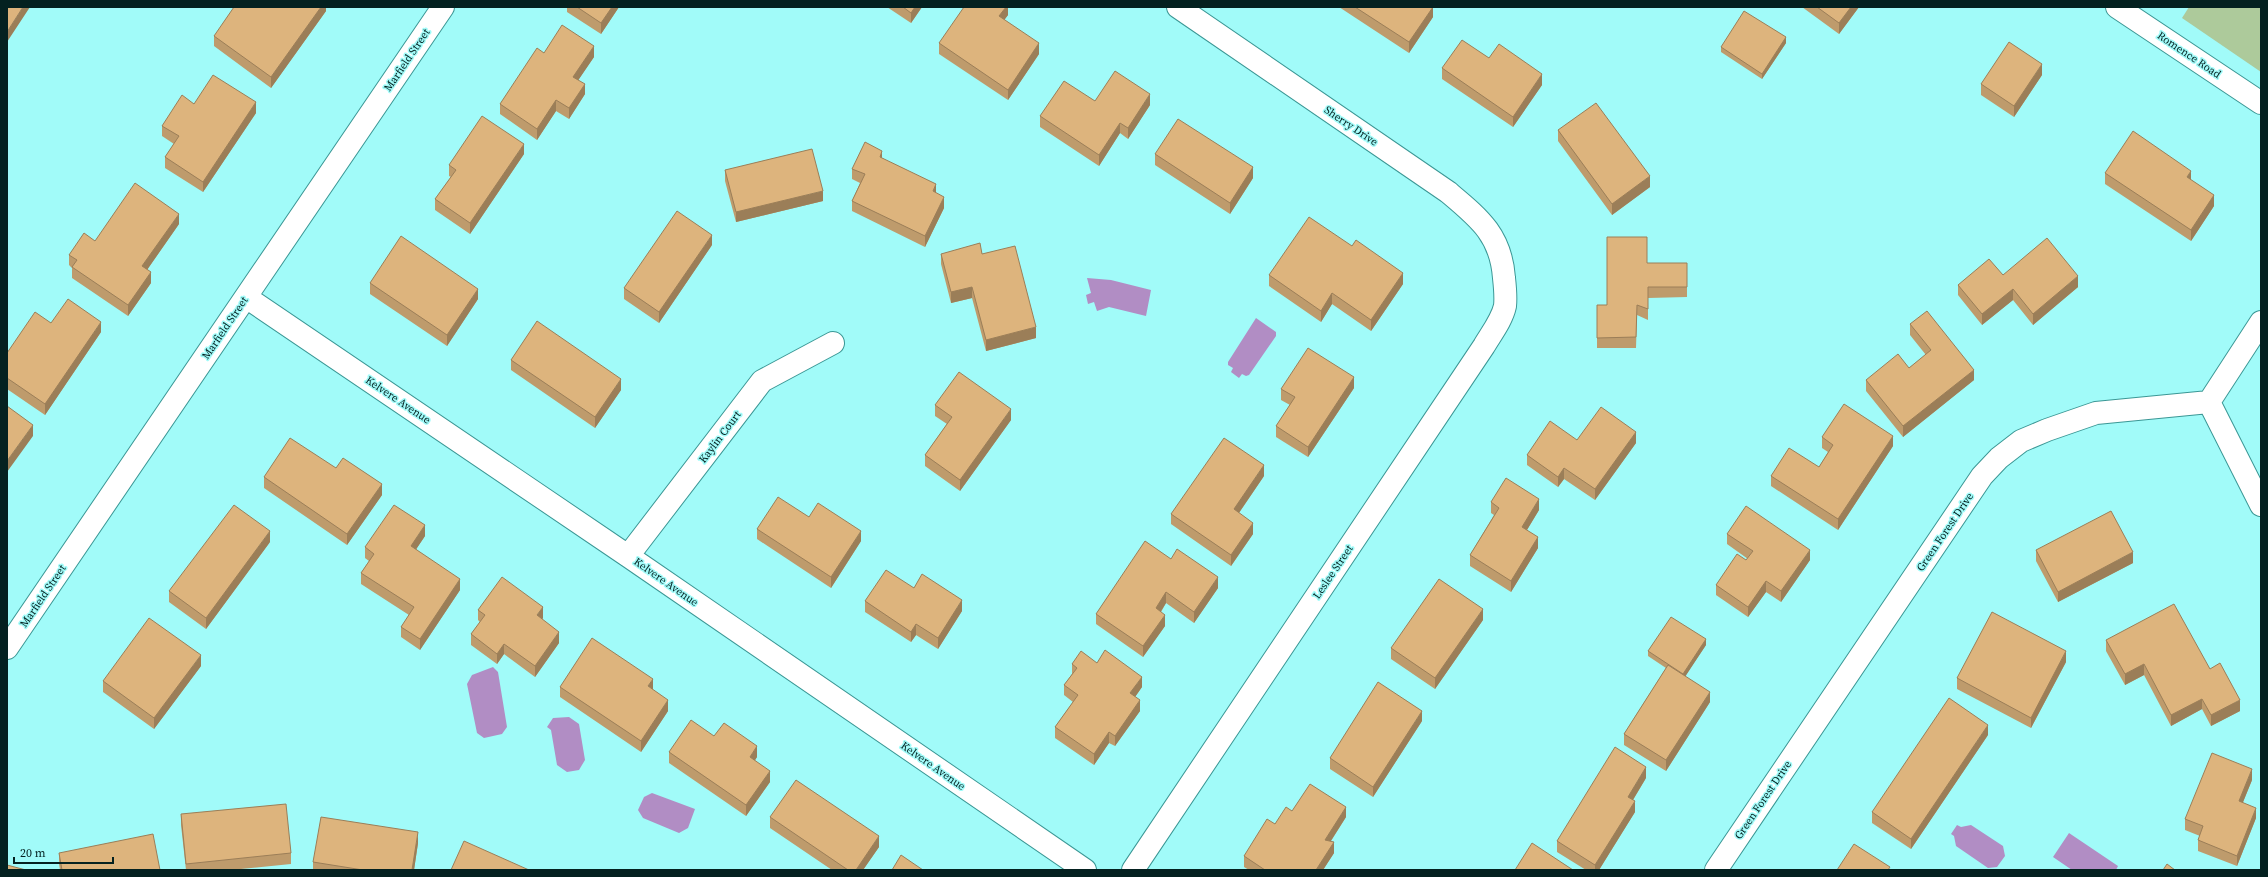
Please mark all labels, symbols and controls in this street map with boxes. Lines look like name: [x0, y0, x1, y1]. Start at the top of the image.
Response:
street label: Marfield Street: [380, 25, 434, 94]
street label: Romence Road: [2154, 28, 2224, 82]
street label: Sherry Drive: [1321, 102, 1381, 150]
street label: Marfield Street: [198, 293, 252, 362]
street label: Kelvere Avenue: [362, 373, 434, 428]
street label: Kaylin Court: [695, 408, 745, 466]
street label: Green Forest Drive: [1913, 489, 1977, 574]
street label: Leslee Street: [1309, 542, 1357, 602]
street label: Kelvere Avenue: [631, 554, 702, 610]
street label: Marfield Street: [16, 561, 70, 630]
street label: Kelvere Avenue: [898, 738, 969, 794]
street label: Green Forest Drive: [1731, 757, 1795, 842]
scale bar: [14, 839, 113, 865]
text: 20 m: [20, 845, 46, 861]

